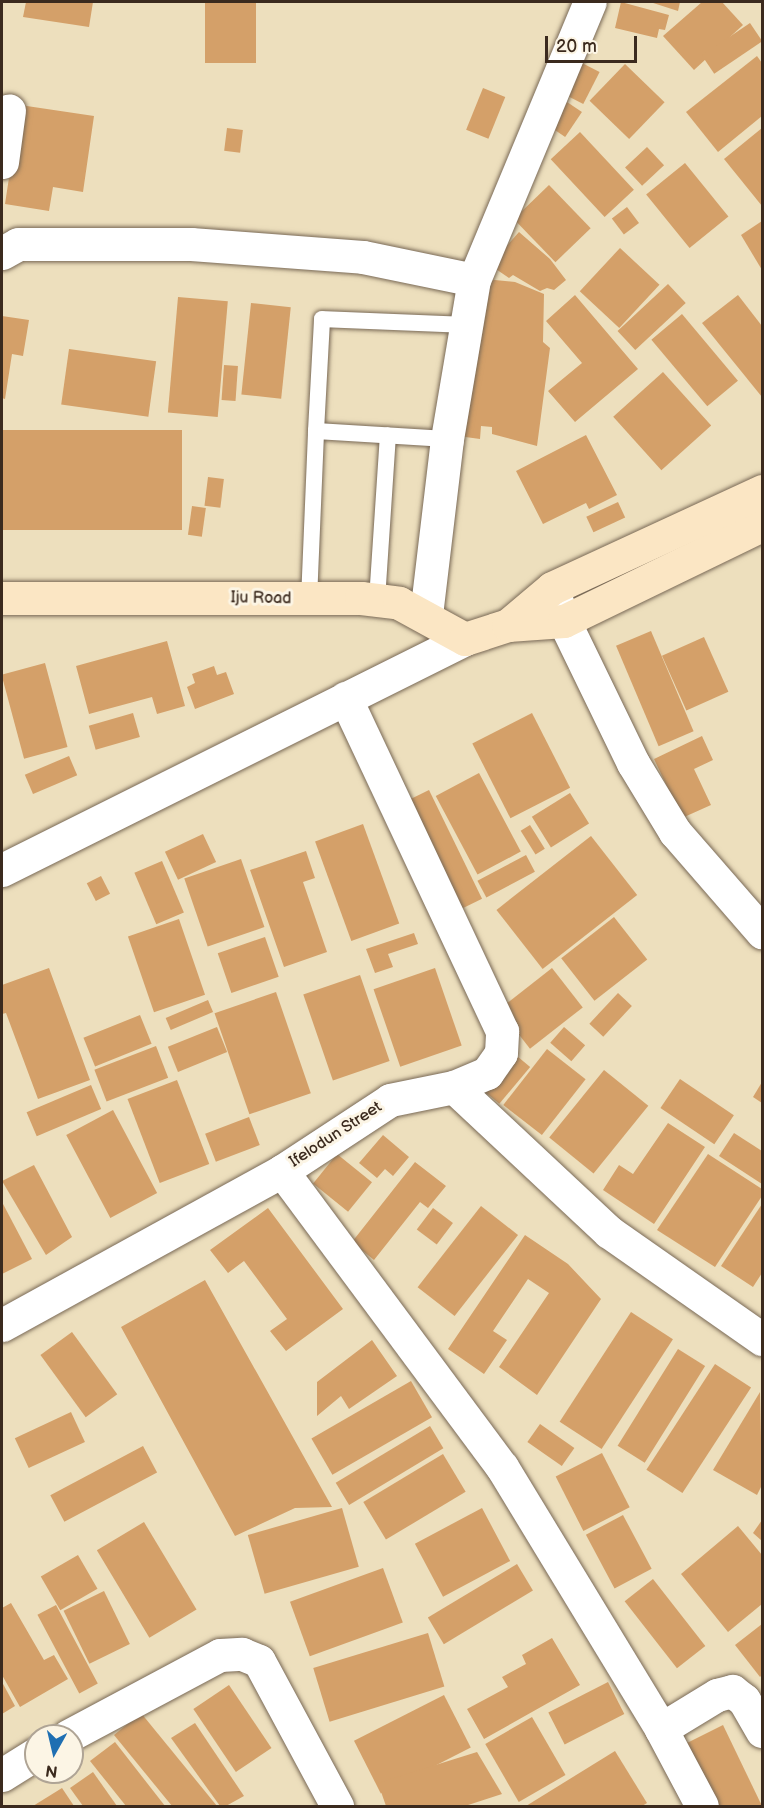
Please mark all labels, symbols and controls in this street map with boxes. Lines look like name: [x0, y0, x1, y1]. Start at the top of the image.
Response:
scale bar: [548, 24, 640, 62]
text: 20 m: [556, 36, 597, 57]
street label: Iju Road: [230, 589, 292, 609]
street label: Ifelodun Street: [286, 1098, 386, 1172]
north arrow: [24, 1724, 84, 1784]
text: N: [44, 1760, 59, 1781]

